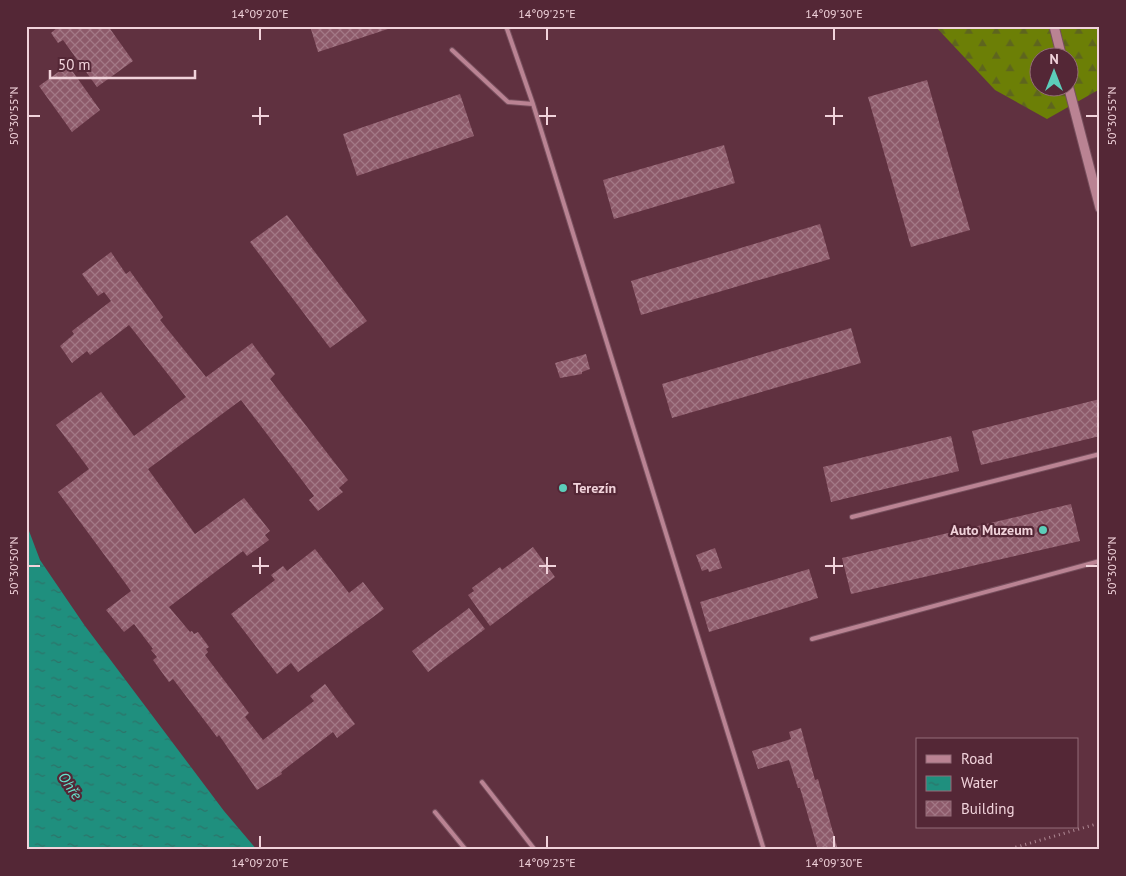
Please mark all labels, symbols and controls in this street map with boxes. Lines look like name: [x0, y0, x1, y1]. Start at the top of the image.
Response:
text: 14°09'20"E: [231, 6, 289, 21]
text: 14°09'25"E: [518, 6, 576, 21]
text: 14°09'30"E: [805, 6, 863, 21]
scale bar: [50, 48, 195, 80]
north arrow: [1028, 48, 1078, 98]
text: N: [1049, 50, 1059, 68]
text: 50 m: [58, 55, 91, 74]
text: 50°30'55"N: [6, 86, 21, 146]
text: 50°30'55"N: [1104, 86, 1119, 146]
place label: Terezín: [573, 479, 616, 497]
marker: Terezín: [557, 482, 569, 494]
place label: Auto Muzeum: [950, 521, 1033, 539]
marker: Auto Muzeum: [1037, 524, 1049, 536]
text: 50°30'50"N: [6, 536, 21, 596]
text: 50°30'50"N: [1104, 536, 1119, 596]
legend: [916, 738, 1078, 828]
text: Road: [961, 749, 993, 768]
water label: Ohře: [54, 768, 87, 803]
text: Water: [961, 773, 998, 792]
text: Building: [961, 799, 1015, 818]
text: 14°09'20"E: [231, 855, 289, 870]
text: 14°09'25"E: [518, 855, 576, 870]
text: 14°09'30"E: [805, 855, 863, 870]

